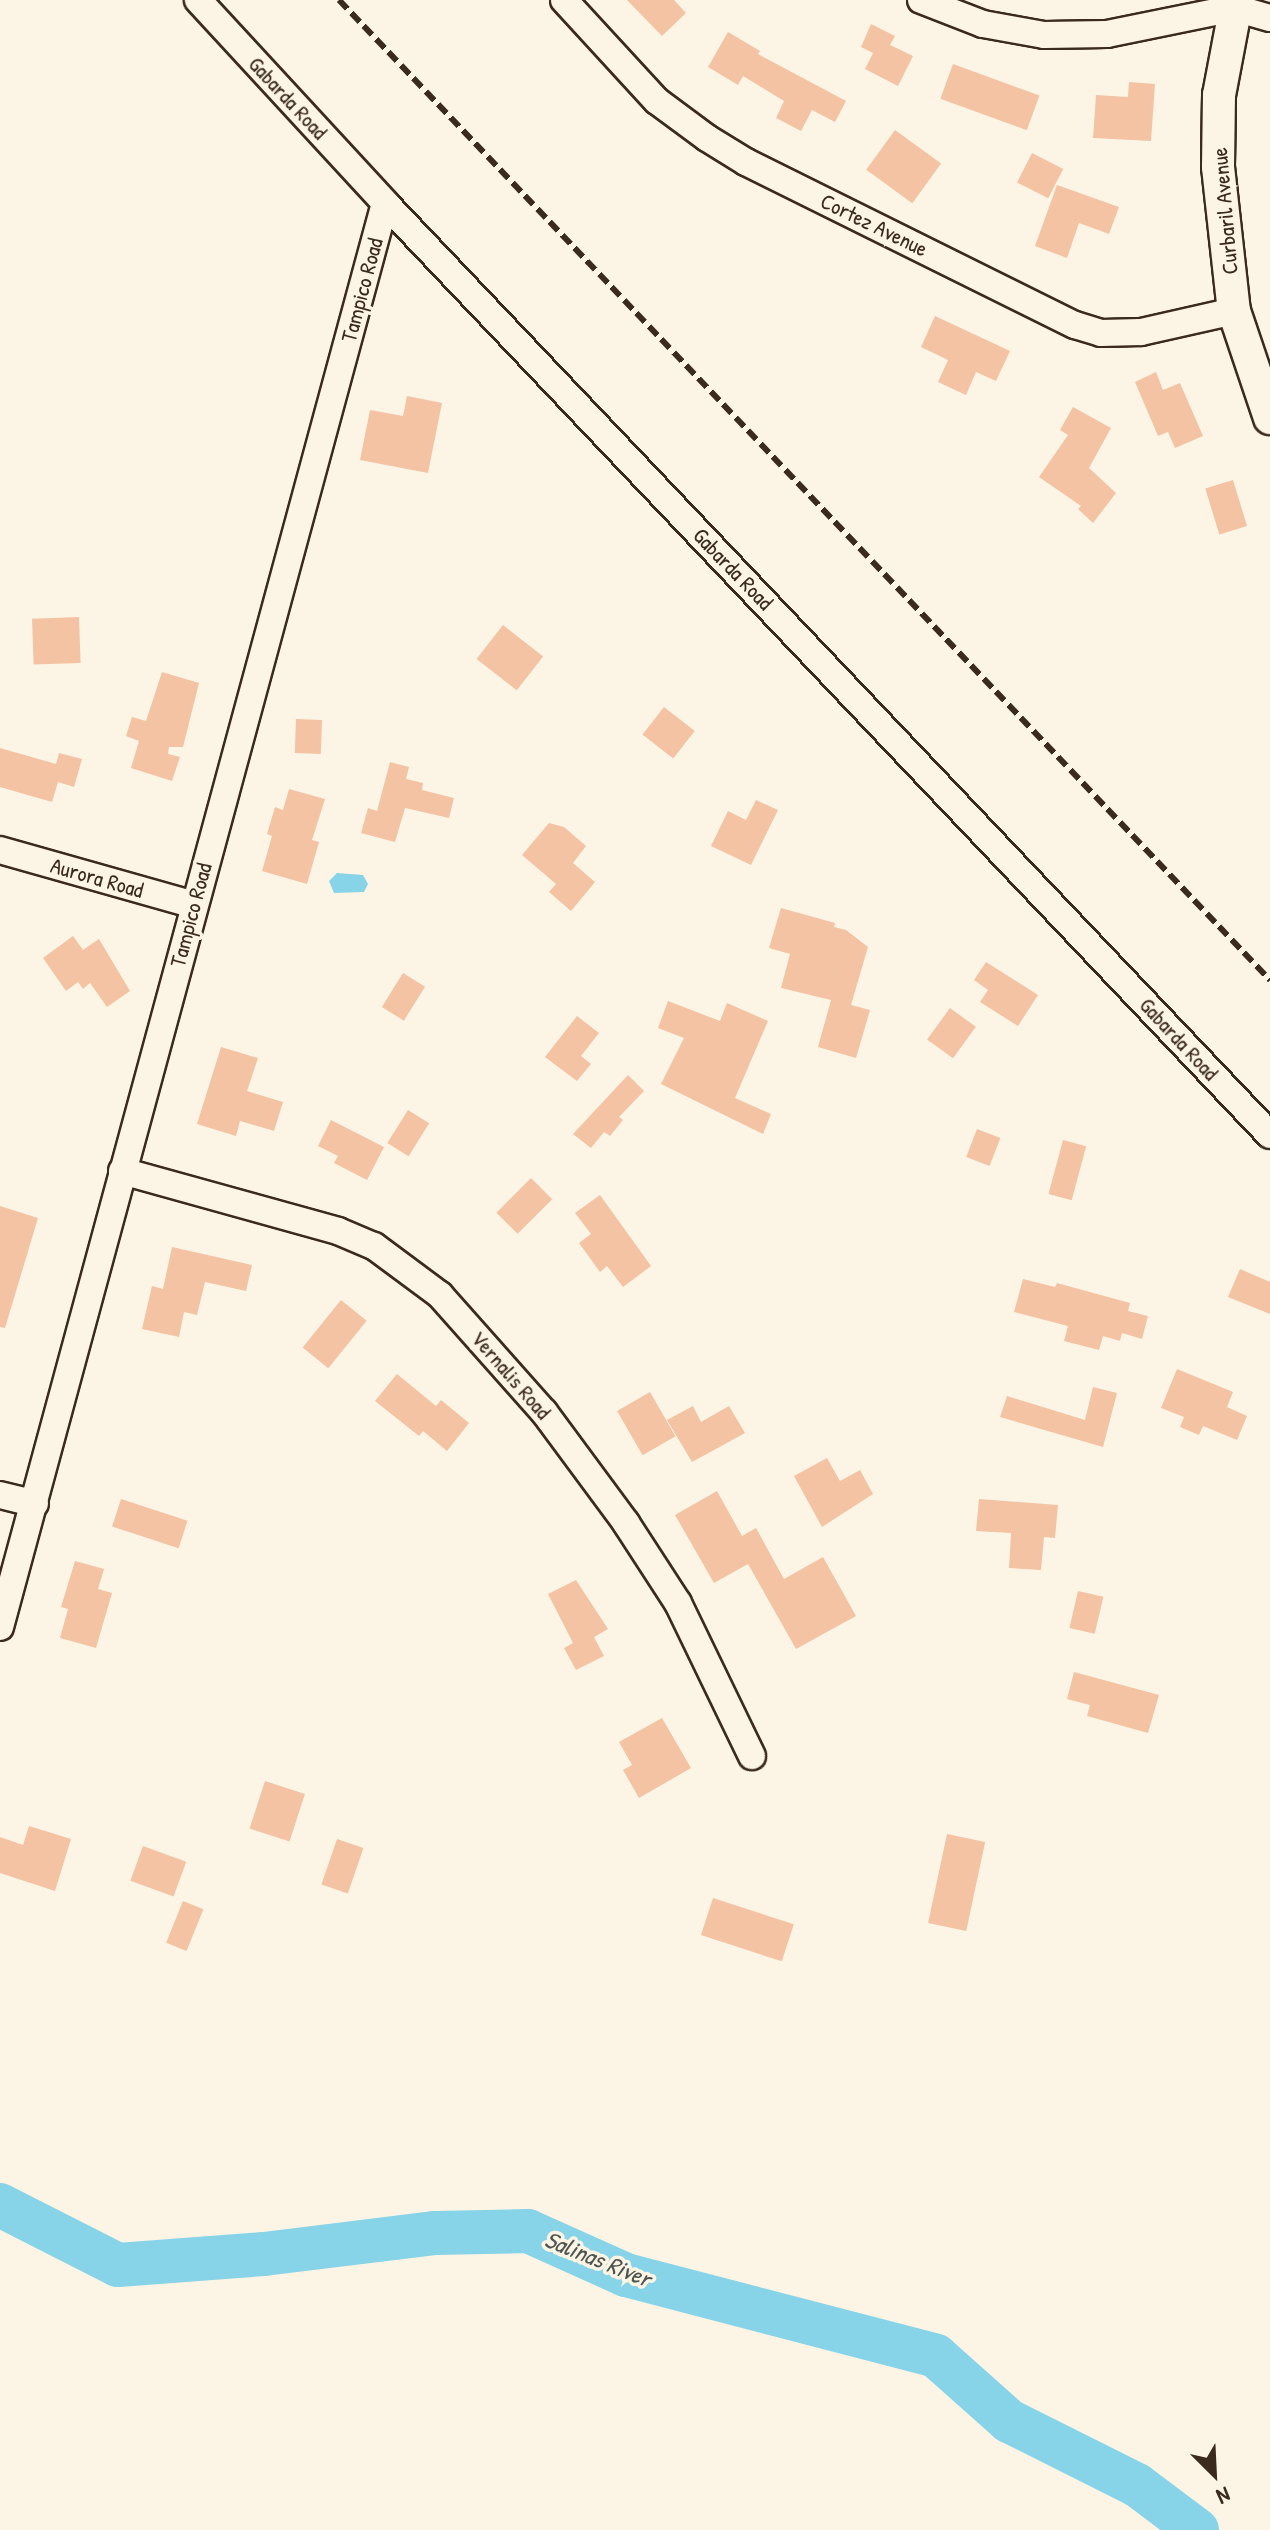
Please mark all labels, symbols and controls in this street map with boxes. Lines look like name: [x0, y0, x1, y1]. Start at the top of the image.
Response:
street label: Gabarda Road: [243, 51, 333, 145]
street label: Curbaril Avenue: [1206, 147, 1244, 275]
street label: Cortez Avenue: [816, 188, 932, 262]
street label: Tampico Road: [335, 235, 389, 345]
street label: Gabarda Road: [687, 523, 779, 615]
street label: Aurora Road: [48, 852, 146, 904]
street label: Tampico Road: [164, 860, 218, 970]
street label: Gabarda Road: [1134, 992, 1224, 1086]
street label: Vernalis Road: [465, 1325, 557, 1425]
water label: Salinas River: [541, 2225, 655, 2293]
north arrow: [1174, 2434, 1254, 2514]
text: N: [1212, 2480, 1235, 2512]

